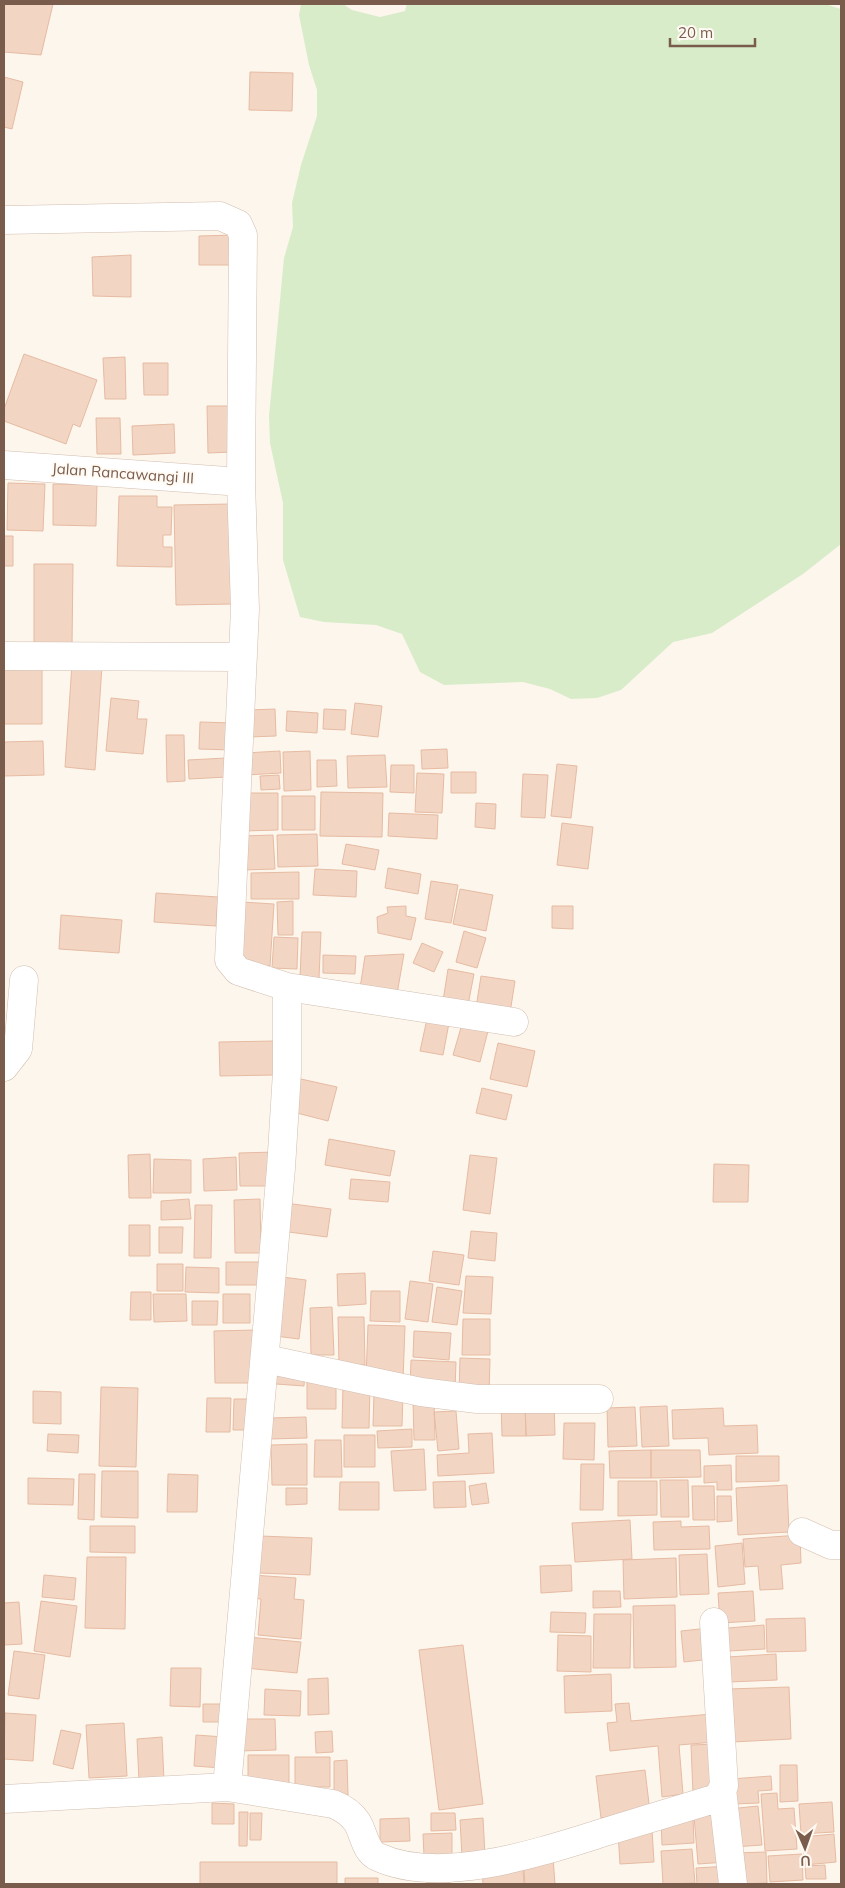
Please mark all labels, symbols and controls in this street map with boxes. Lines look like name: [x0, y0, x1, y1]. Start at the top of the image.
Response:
scale bar: [670, 15, 755, 47]
text: 20 m: [678, 23, 713, 42]
street label: Jalan Rancawangi III: [51, 459, 195, 487]
north arrow: [780, 1823, 830, 1873]
text: U: [800, 1852, 811, 1870]

